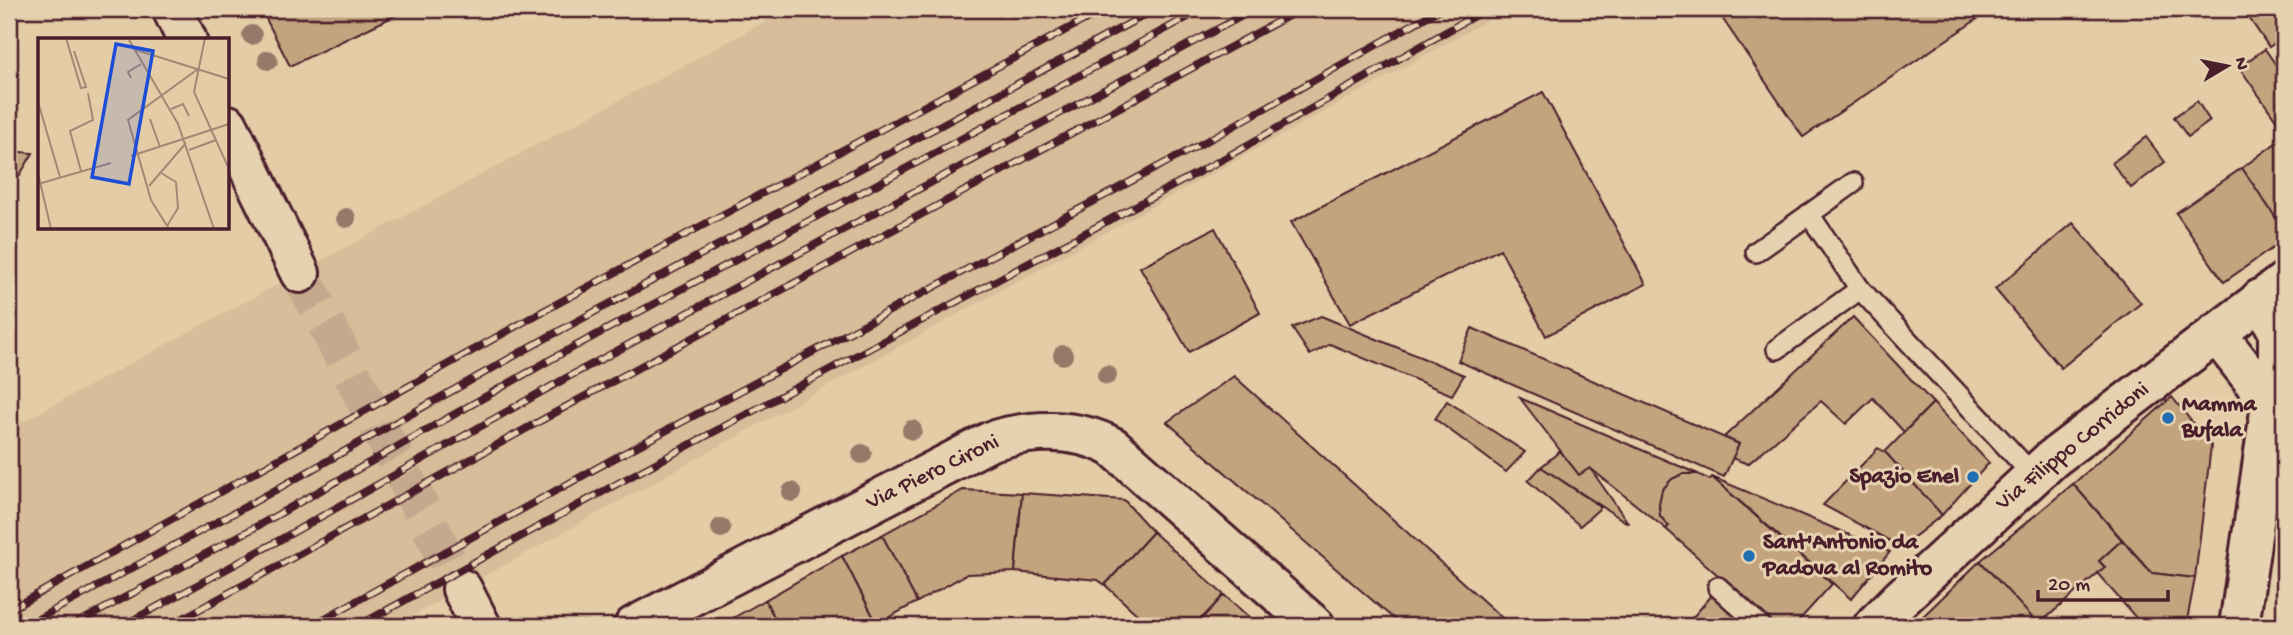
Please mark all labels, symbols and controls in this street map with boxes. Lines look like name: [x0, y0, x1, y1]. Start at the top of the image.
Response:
north arrow: [2192, 32, 2262, 102]
inset map: [38, 38, 229, 229]
text: N: [2228, 56, 2253, 72]
street label: Via Filippo Corridoni: [1990, 377, 2155, 518]
place label: Mamma Bufala: [2181, 392, 2257, 445]
marker: Mamma Bufala: [2160, 410, 2176, 426]
street label: Via Piero Cironi: [861, 429, 1004, 517]
place label: Spazio Enel: [1850, 464, 1959, 491]
marker: Spazio Enel: [1965, 469, 1981, 485]
place label: Sant'Antonio da Padova al Romito: [1761, 530, 1932, 583]
marker: Sant'Antonio da Padova al Romito: [1741, 548, 1757, 564]
scale bar: [2038, 558, 2167, 602]
text: 20 m: [2048, 574, 2090, 599]

